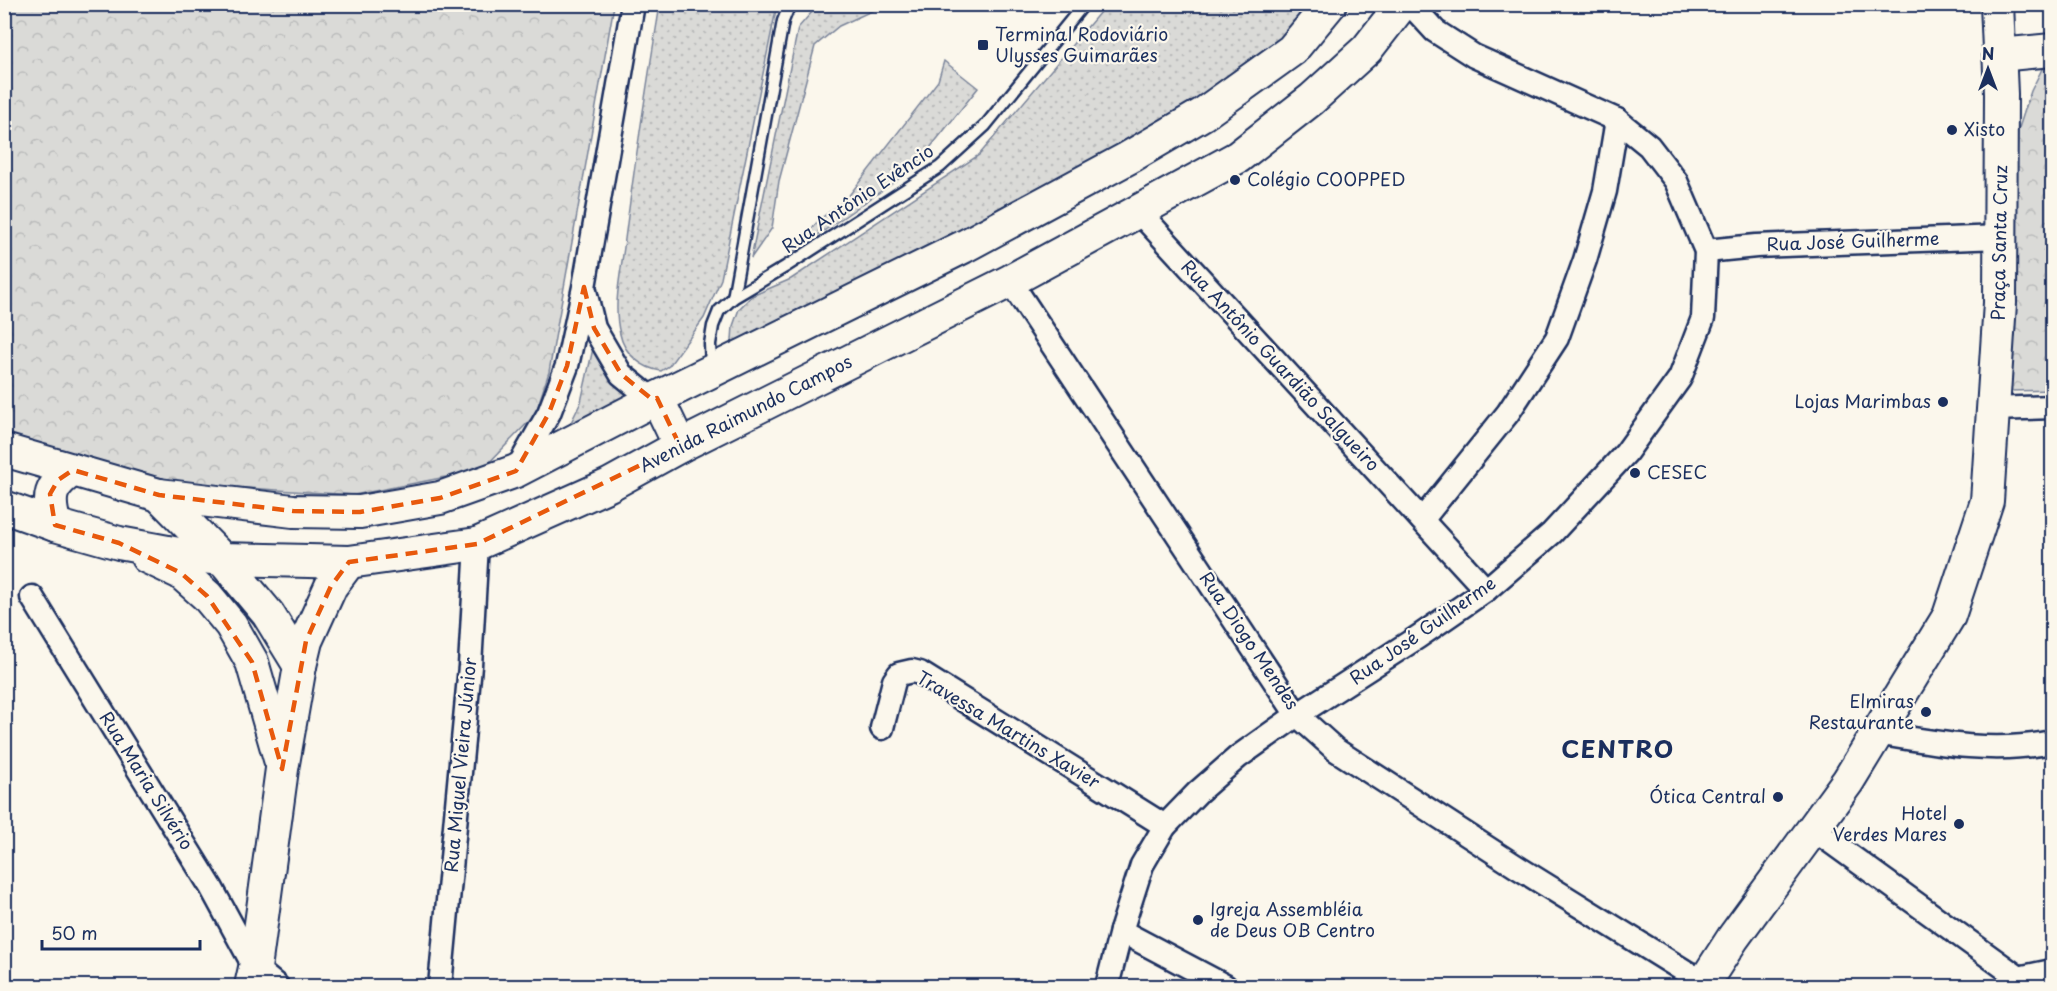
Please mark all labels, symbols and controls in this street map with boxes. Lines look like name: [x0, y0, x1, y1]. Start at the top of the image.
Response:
place label: Terminal Rodoviário Ulysses Guimarães: [995, 20, 1168, 68]
marker: Terminal Rodoviário Ulysses Guimarães: [976, 38, 990, 52]
north arrow: [1958, 39, 2018, 99]
text: N: [1982, 41, 1994, 65]
place label: Xisto: [1964, 115, 2005, 142]
marker: Xisto: [1945, 123, 1959, 137]
street label: Rua Antônio Evêncio: [776, 137, 939, 259]
street label: Praça Santa Cruz: [1984, 164, 2013, 321]
place label: Colégio COOPPED: [1247, 165, 1405, 192]
marker: Colégio COOPPED: [1228, 173, 1242, 187]
street label: Rua José Guilherme: [1766, 224, 1940, 257]
street label: Rua Antônio Guardião Salgueiro: [1176, 253, 1387, 477]
street label: Avenida Raimundo Campos: [634, 347, 856, 478]
place label: Lojas Marimbas: [1795, 387, 1931, 414]
marker: Lojas Marimbas: [1936, 395, 1950, 409]
place label: CESEC: [1647, 458, 1707, 485]
marker: CESEC: [1628, 466, 1642, 480]
street label: Rua Diogo Mendes: [1194, 566, 1307, 715]
street label: Rua José Guilherme: [1344, 569, 1501, 690]
street label: Rua Miguel Vieira Júnior: [437, 655, 482, 873]
street label: Travessa Martins Xavier: [912, 663, 1106, 795]
place label: Elmiras Restaurante: [1808, 687, 1914, 735]
marker: Elmiras Restaurante: [1919, 705, 1933, 719]
street label: Rua Maria Silvério: [94, 706, 201, 855]
district label: CENTRO: [1561, 730, 1675, 766]
place label: Ótica Central: [1649, 782, 1766, 809]
marker: Ótica Central: [1771, 790, 1785, 804]
place label: Hotel Verdes Mares: [1833, 799, 1947, 847]
marker: Hotel Verdes Mares: [1952, 817, 1966, 831]
place label: Igreja Assembléia de Deus OB Centro: [1210, 895, 1375, 943]
scale bar: [42, 913, 200, 951]
marker: Igreja Assembléia de Deus OB Centro: [1191, 913, 1205, 927]
text: 50 m: [51, 919, 98, 946]

